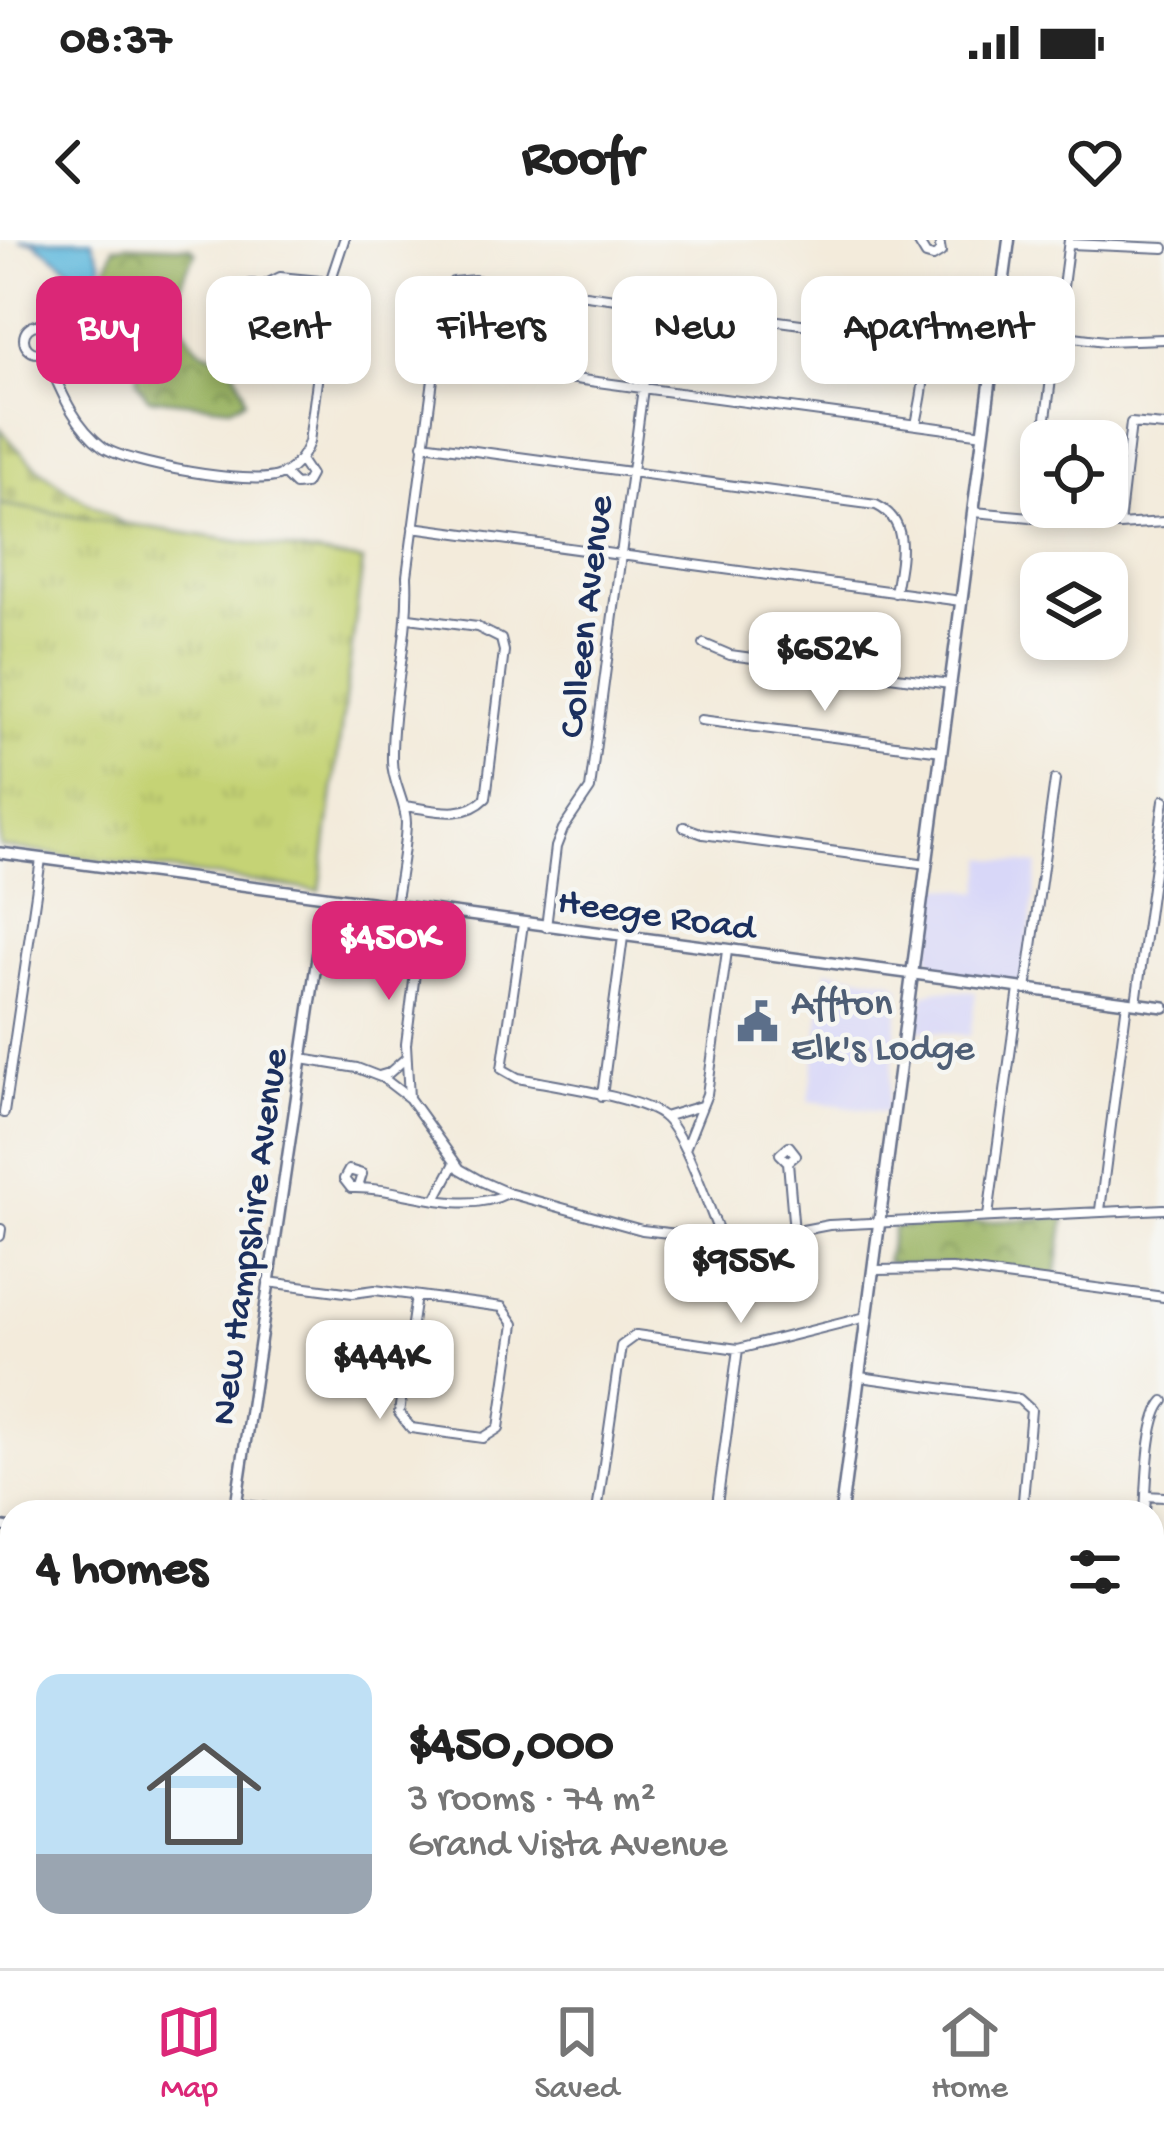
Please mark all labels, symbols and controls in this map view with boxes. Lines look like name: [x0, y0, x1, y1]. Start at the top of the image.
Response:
text: 08:37: [60, 16, 171, 69]
icon: back: [36, 129, 102, 195]
icon: heart: [1062, 129, 1128, 195]
text: Roofr: [522, 130, 642, 194]
chip: Buy: [36, 276, 182, 384]
chip: Rent: [206, 276, 371, 384]
chip: Filters: [395, 276, 588, 384]
chip: New: [612, 276, 777, 384]
chip: Apartment: [801, 276, 1075, 384]
map controls: [1020, 420, 1128, 660]
button: locate: [1020, 420, 1128, 528]
street label: Colleen Avenue: [551, 492, 627, 741]
button: layers: [1020, 552, 1128, 660]
pin: $652K: [741, 612, 909, 714]
text: $652K: [776, 628, 874, 674]
street label: Heege Road: [554, 881, 761, 955]
pin: $450K: [305, 901, 473, 1003]
text: $450K: [339, 917, 439, 963]
place label: Affton Elk's Lodge: [791, 983, 975, 1074]
public building icon: Affton Elk's Lodge: [734, 998, 780, 1044]
street label: New Hampshire Avenue: [203, 1045, 301, 1428]
pin: $955K: [657, 1224, 825, 1326]
text: $955K: [691, 1240, 791, 1286]
pin: $444K: [296, 1320, 464, 1422]
text: $444K: [333, 1336, 427, 1382]
icon: filters: [1062, 1539, 1128, 1605]
text: 4 homes: [36, 1542, 207, 1602]
text: $450,000: [408, 1718, 614, 1778]
icon: home: [132, 1722, 276, 1866]
text: 3 rooms · 74 m²: [408, 1778, 656, 1824]
text: Grand Vista Avenue: [408, 1824, 727, 1870]
tab: Map: [156, 1999, 222, 2109]
tab: Saved: [534, 1999, 619, 2109]
tab: Home: [931, 1999, 1008, 2109]

